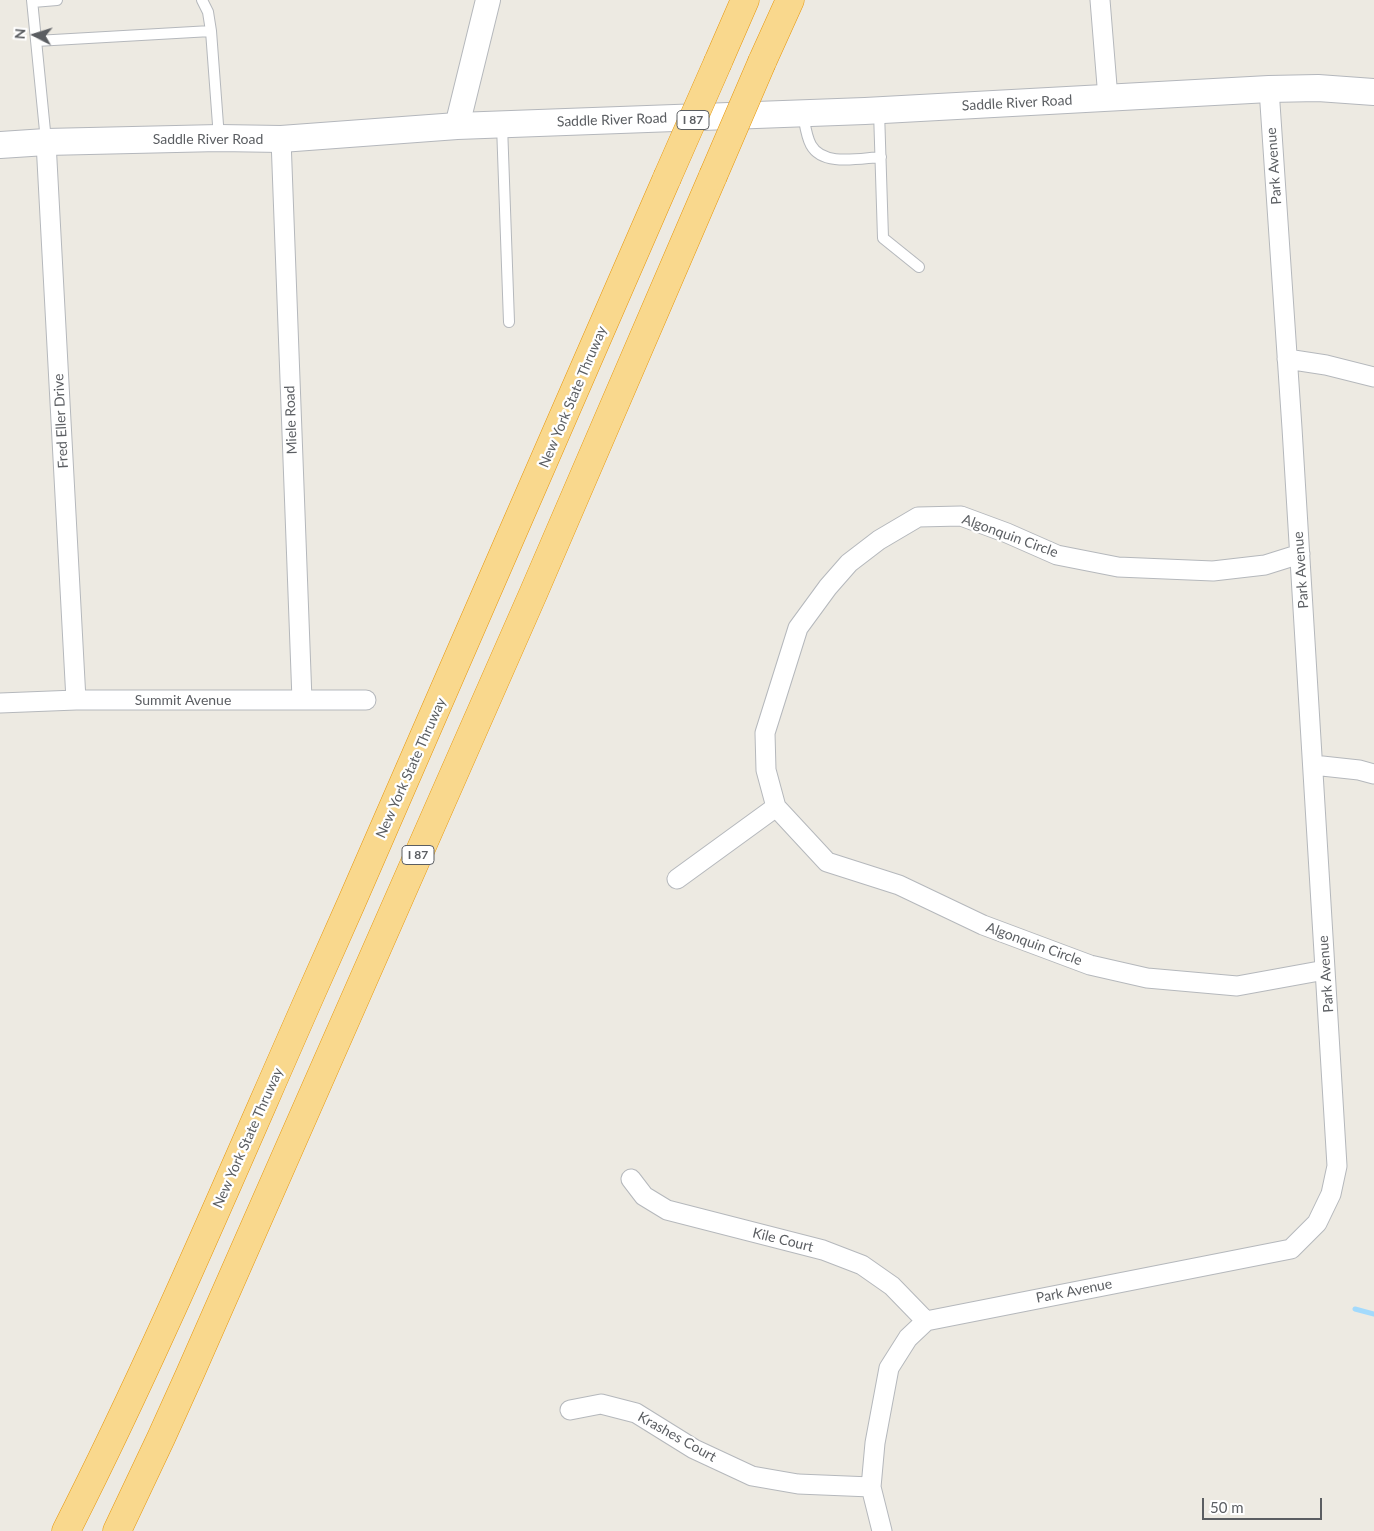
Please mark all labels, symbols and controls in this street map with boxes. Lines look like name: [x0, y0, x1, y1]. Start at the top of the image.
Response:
north arrow: [10, 10, 60, 60]
text: N: [11, 28, 28, 40]
street label: Saddle River Road: [961, 92, 1073, 114]
street label: Saddle River Road: [556, 110, 668, 130]
road number: I 87: [677, 110, 709, 130]
street label: Park Avenue: [1263, 127, 1285, 205]
street label: Saddle River Road: [153, 131, 263, 147]
street label: New York State Thruway: [536, 324, 610, 470]
street label: Fred Eller Drive: [50, 373, 72, 469]
street label: Miele Road: [281, 385, 301, 455]
street label: Algonquin Circle: [960, 511, 1060, 561]
street label: Park Avenue: [1290, 531, 1312, 609]
street label: Summit Avenue: [135, 692, 231, 708]
street label: New York State Thruway: [372, 695, 450, 841]
road number: I 87: [402, 846, 434, 864]
street label: Algonquin Circle: [984, 919, 1084, 969]
street label: Park Avenue: [1315, 935, 1337, 1013]
street label: New York State Thruway: [209, 1065, 287, 1211]
street label: Kile Court: [751, 1224, 815, 1256]
street label: Park Avenue: [1034, 1275, 1114, 1307]
street label: Krashes Court: [635, 1409, 719, 1465]
scale bar: [1204, 1488, 1324, 1520]
text: 50 m: [1210, 1498, 1244, 1516]

